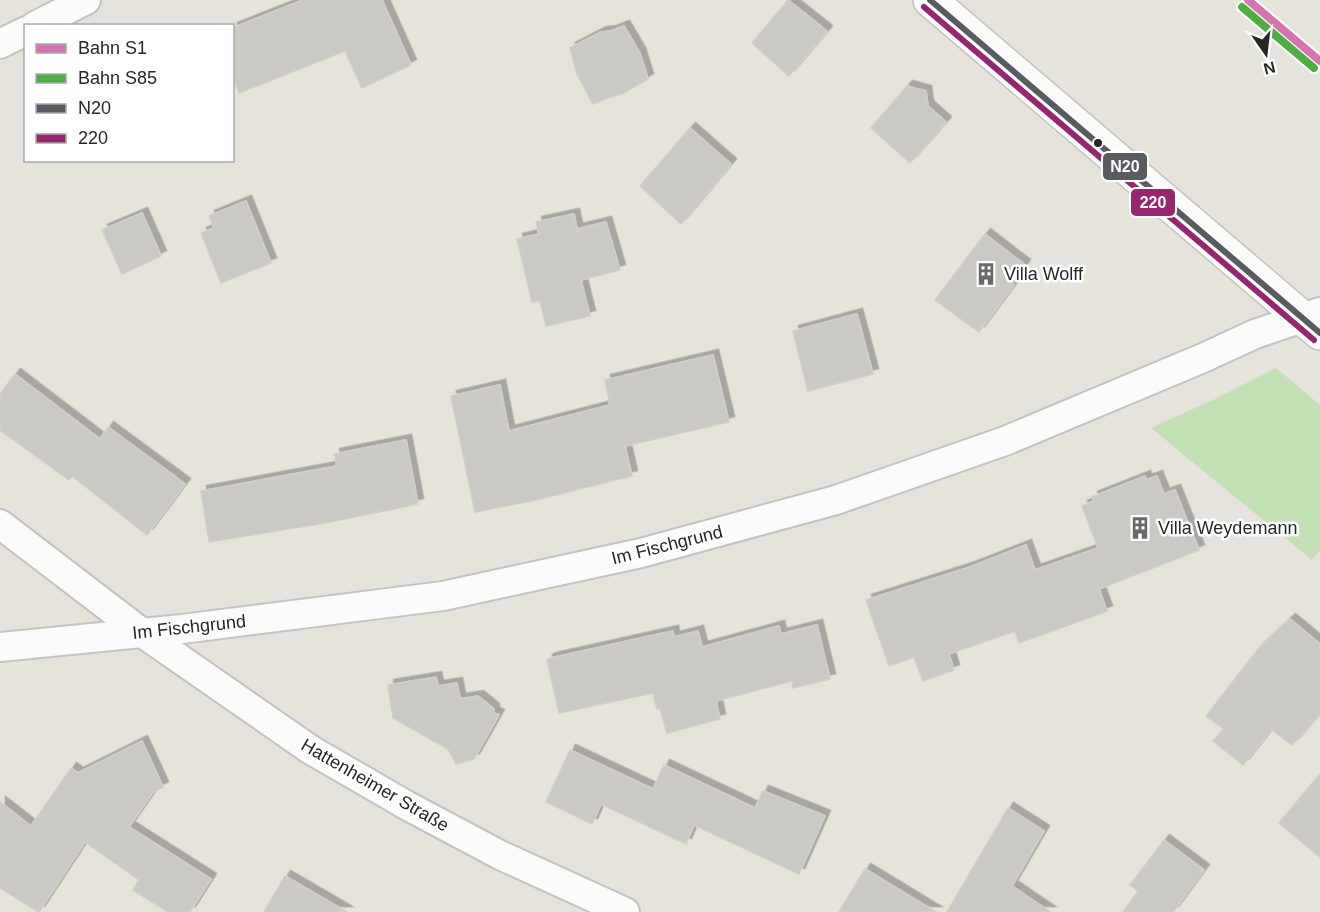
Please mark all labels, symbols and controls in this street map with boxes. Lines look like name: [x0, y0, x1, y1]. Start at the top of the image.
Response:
legend: [24, 24, 234, 162]
north arrow: [1236, 24, 1296, 84]
text: Bahn S1: [78, 38, 147, 58]
text: N: [1262, 58, 1277, 78]
text: Bahn S85: [78, 68, 157, 88]
text: N20: [78, 98, 111, 118]
text: 220: [78, 128, 108, 148]
unlabelled marker: [1092, 137, 1104, 149]
line badge: N20: [1102, 152, 1148, 181]
text: N20: [1110, 158, 1140, 175]
line badge: 220: [1130, 188, 1176, 217]
text: 220: [1140, 194, 1166, 211]
building icon: Villa Wolff: [973, 261, 999, 287]
place label: Villa Wolff: [1004, 264, 1084, 284]
building icon: Villa Weydemann: [1127, 515, 1153, 541]
place label: Villa Weydemann: [1158, 518, 1297, 538]
street label: Im Fischgrund: [609, 522, 725, 568]
street label: Im Fischgrund: [131, 611, 247, 643]
street label: Hattenheimer Straße: [298, 735, 452, 835]

